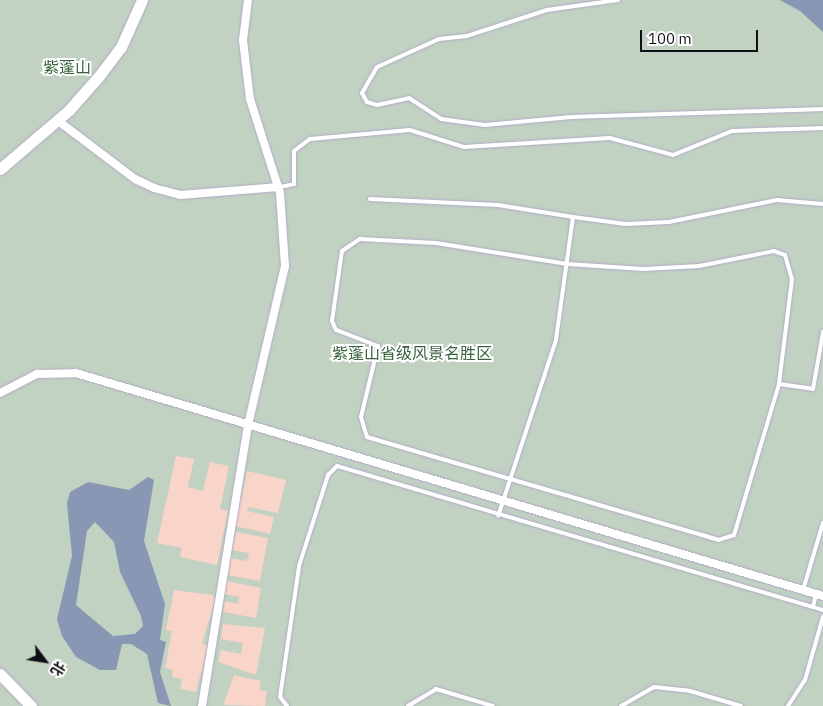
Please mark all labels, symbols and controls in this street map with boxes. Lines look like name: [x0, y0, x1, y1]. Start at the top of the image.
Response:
scale bar: [643, 20, 760, 52]
text: 100 m: [648, 29, 692, 48]
park label: 紫蓬山: [43, 57, 91, 77]
park label: 紫蓬山省级风景名胜区: [332, 343, 492, 363]
north arrow: [20, 636, 70, 686]
text: 北: [47, 658, 69, 679]

